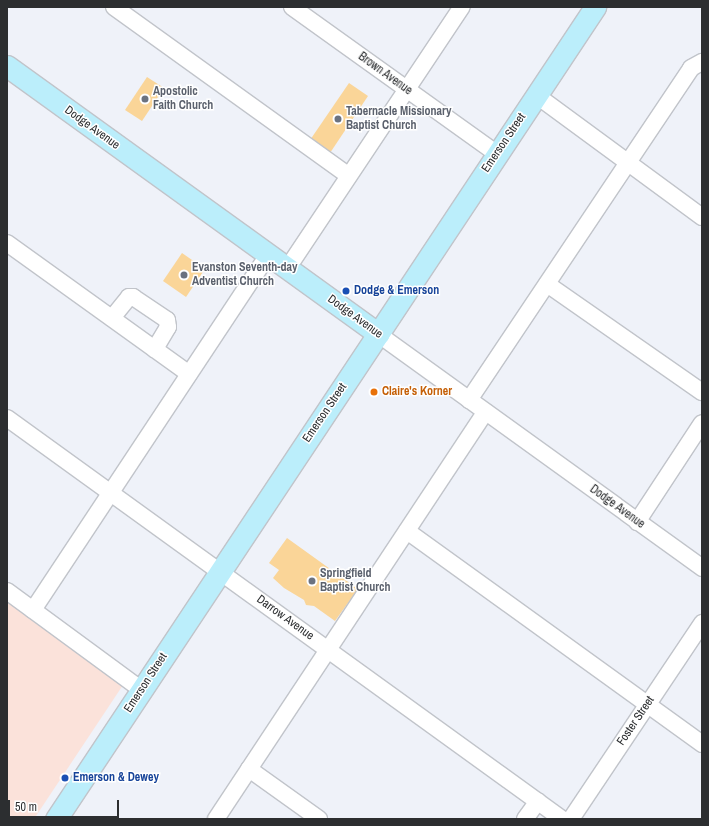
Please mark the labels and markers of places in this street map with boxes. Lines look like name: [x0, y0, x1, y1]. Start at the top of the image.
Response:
place label: Apostolic Faith Church: [153, 85, 213, 113]
marker: Apostolic Faith Church: [140, 94, 150, 104]
place label: Tabernacle Missionary Baptist Church: [346, 105, 451, 133]
marker: Tabernacle Missionary Baptist Church: [333, 114, 343, 124]
place label: Evanston Seventh-day Adventist Church: [192, 261, 298, 289]
marker: Evanston Seventh-day Adventist Church: [179, 270, 189, 280]
place label: Dodge & Emerson: [354, 284, 439, 298]
marker: Dodge & Emerson: [341, 286, 351, 296]
place label: Claire's Korner: [382, 385, 452, 399]
marker: Claire's Korner: [369, 387, 379, 397]
place label: Springfield Baptist Church: [320, 567, 391, 595]
marker: Springfield Baptist Church: [307, 576, 317, 586]
place label: Emerson & Dewey: [73, 771, 159, 785]
marker: Emerson & Dewey: [60, 773, 70, 783]

